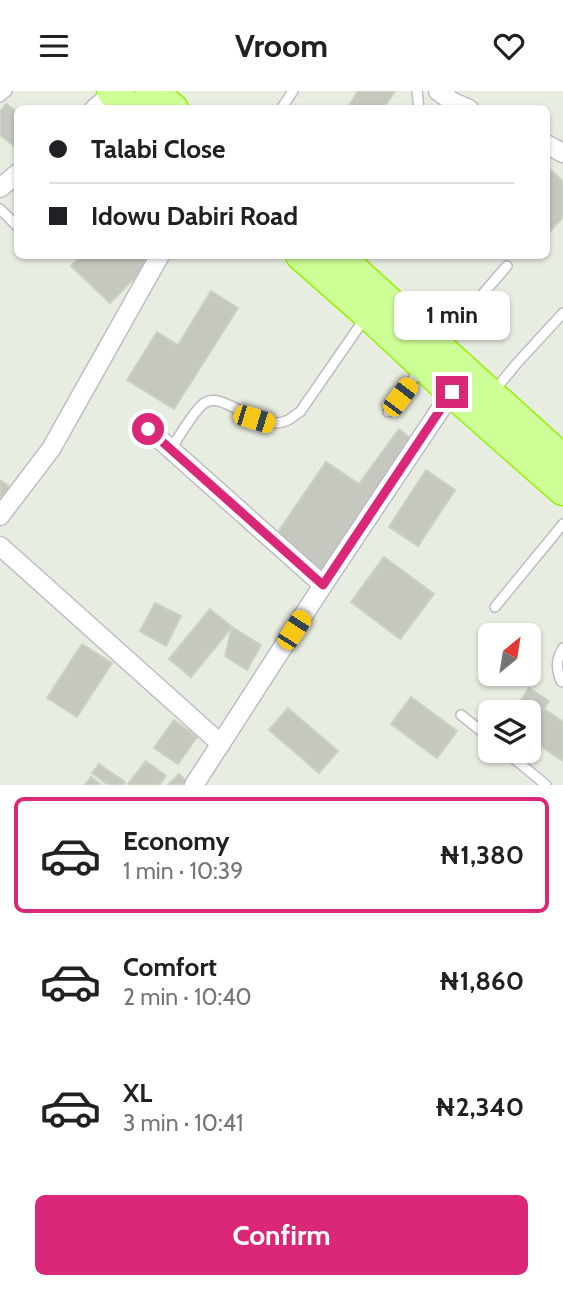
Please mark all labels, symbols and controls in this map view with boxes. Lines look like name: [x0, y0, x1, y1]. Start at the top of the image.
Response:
text: Vroom: [235, 26, 328, 65]
icon: menu: [35, 27, 73, 65]
icon: heart: [490, 27, 528, 65]
text: Talabi Close: [91, 133, 225, 165]
text: Idowu Dabiri Road: [91, 200, 298, 232]
callout: 1 min: [394, 291, 510, 339]
text: 1 min: [426, 301, 478, 329]
car: [379, 374, 422, 420]
route end: [436, 376, 468, 408]
car: [231, 403, 278, 435]
route start: [132, 413, 164, 445]
car: [274, 607, 315, 653]
north arrow: [478, 623, 541, 686]
map controls: [478, 623, 541, 763]
button: layers: [478, 700, 541, 763]
icon: car: [39, 824, 102, 887]
text: Economy: [123, 825, 229, 857]
text: ₦1,380: [439, 839, 524, 871]
text: 1 min · 10:39: [123, 857, 243, 885]
icon: car: [39, 950, 102, 1013]
text: Comfort: [123, 951, 217, 983]
text: ₦1,860: [439, 965, 524, 997]
text: 2 min · 10:40: [123, 983, 252, 1011]
icon: car: [39, 1076, 102, 1139]
text: XL: [123, 1077, 152, 1109]
text: ₦2,340: [435, 1091, 524, 1123]
text: 3 min · 10:41: [123, 1109, 243, 1137]
button: Confirm: [35, 1195, 528, 1275]

